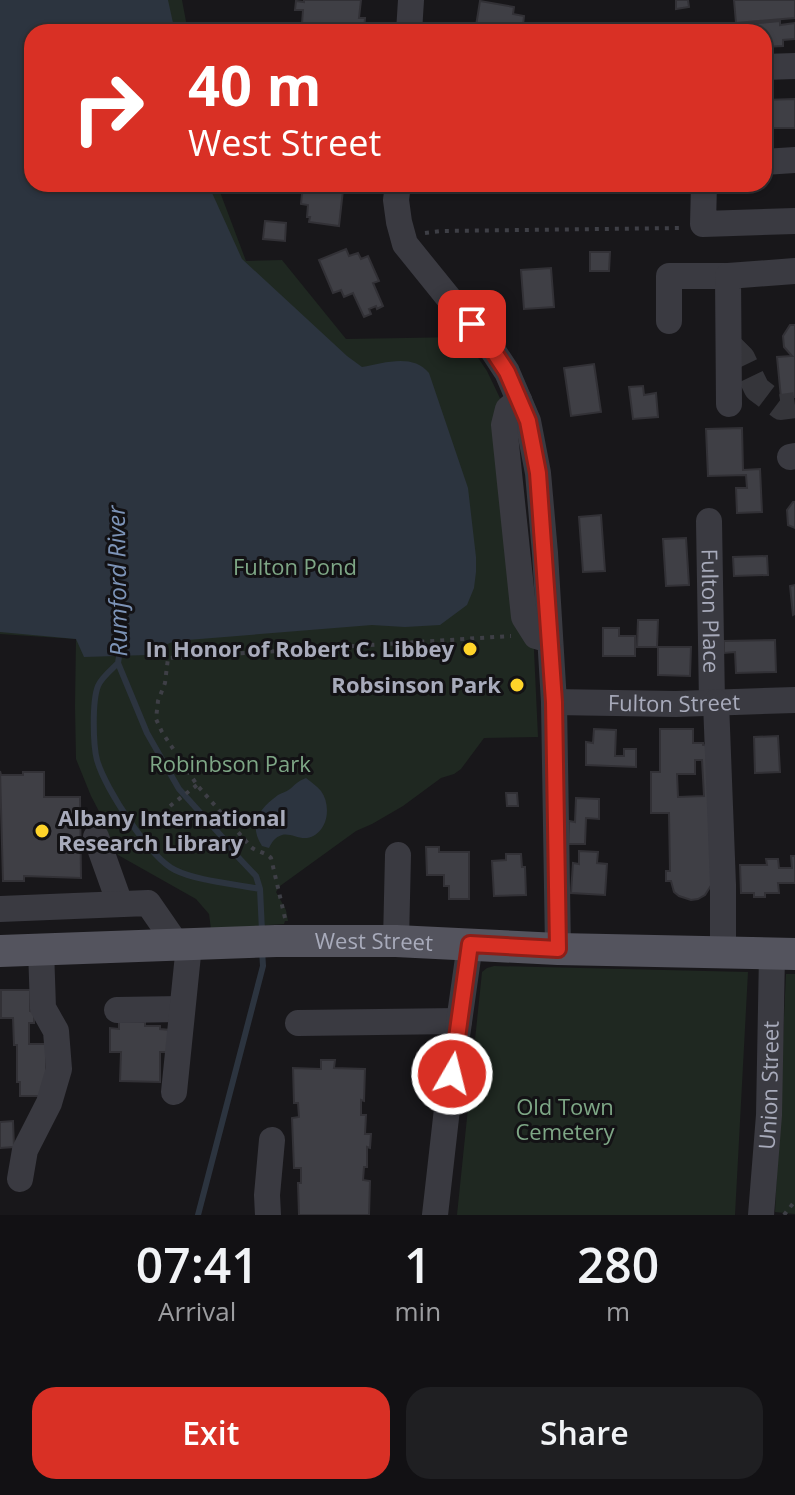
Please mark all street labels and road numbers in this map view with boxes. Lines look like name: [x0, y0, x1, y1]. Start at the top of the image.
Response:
street label: Fulton Place: [695, 548, 728, 674]
street label: Fulton Street: [608, 686, 741, 718]
street label: West Street: [315, 925, 434, 957]
street label: Union Street: [750, 1020, 785, 1151]

